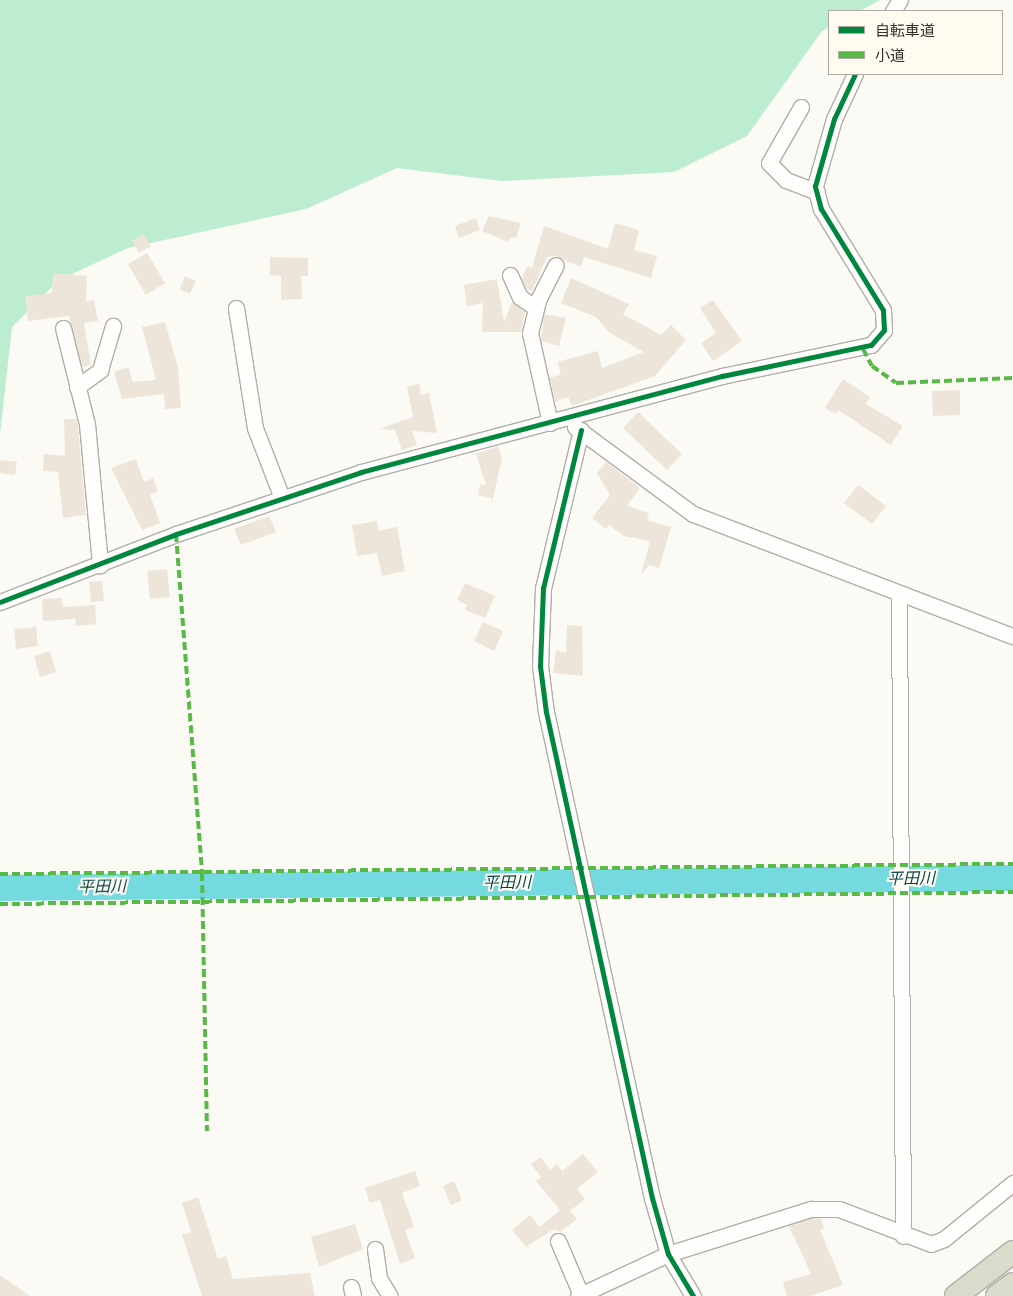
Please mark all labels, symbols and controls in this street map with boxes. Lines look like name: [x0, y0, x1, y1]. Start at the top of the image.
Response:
legend: [828, 10, 1003, 75]
text: 自転車道: [875, 22, 935, 40]
text: 小道: [875, 47, 905, 65]
water label: 平田川: [887, 869, 935, 889]
water label: 平田川: [483, 873, 531, 893]
water label: 平田川: [78, 877, 126, 897]

